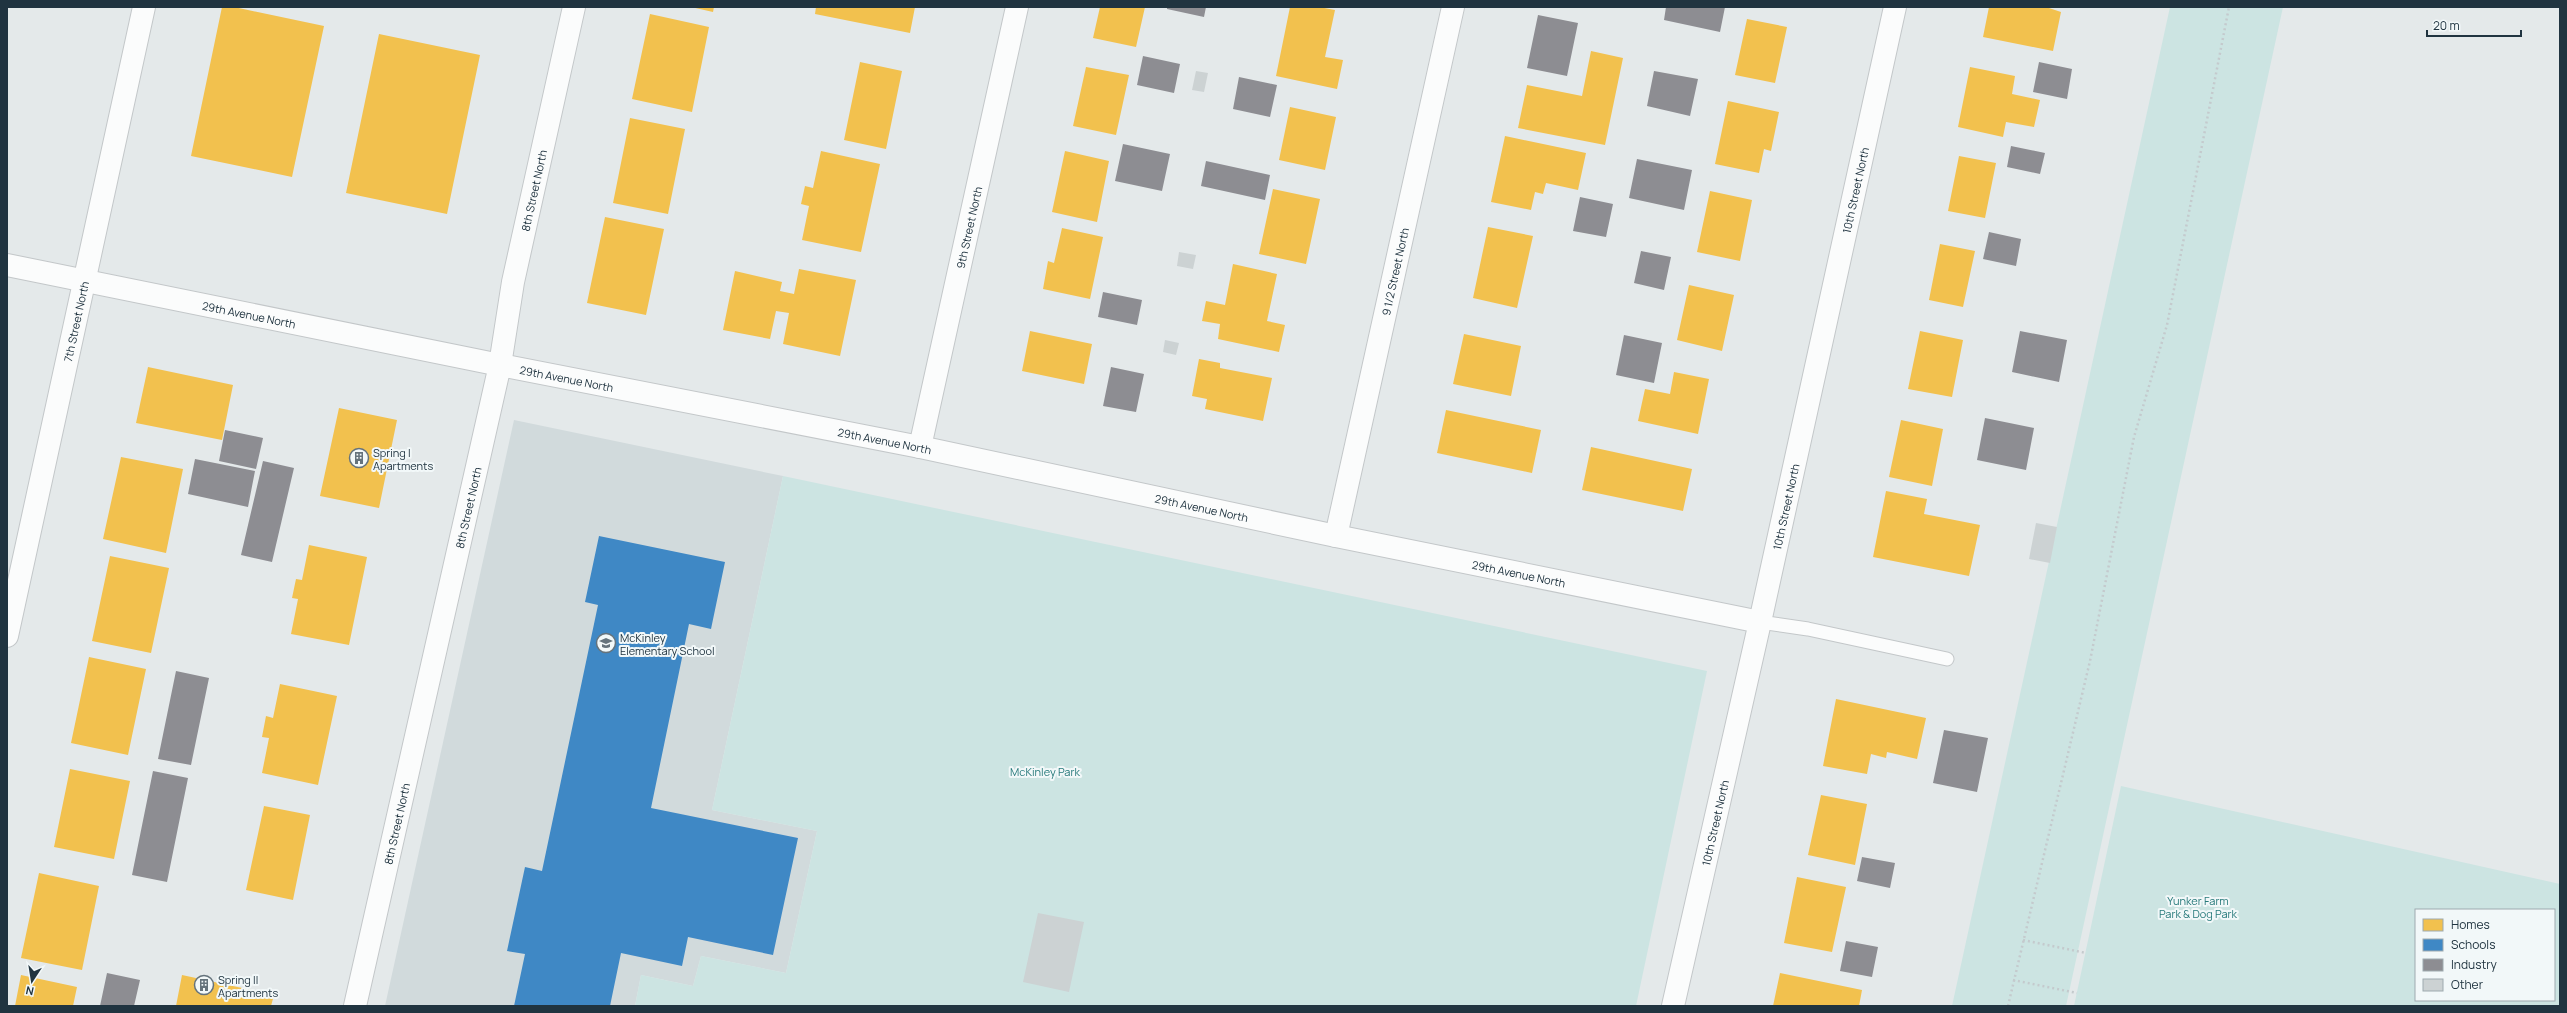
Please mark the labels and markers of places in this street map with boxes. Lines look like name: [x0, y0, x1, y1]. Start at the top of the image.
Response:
place label: Spring I Apartments: [373, 445, 433, 473]
building icon: Spring I Apartments: [348, 447, 370, 469]
place label: McKinley Elementary School: [620, 630, 715, 658]
school or university icon: McKinley Elementary School: [595, 632, 617, 654]
place label: Spring II Apartments: [218, 972, 278, 1000]
building icon: Spring II Apartments: [193, 974, 215, 996]

